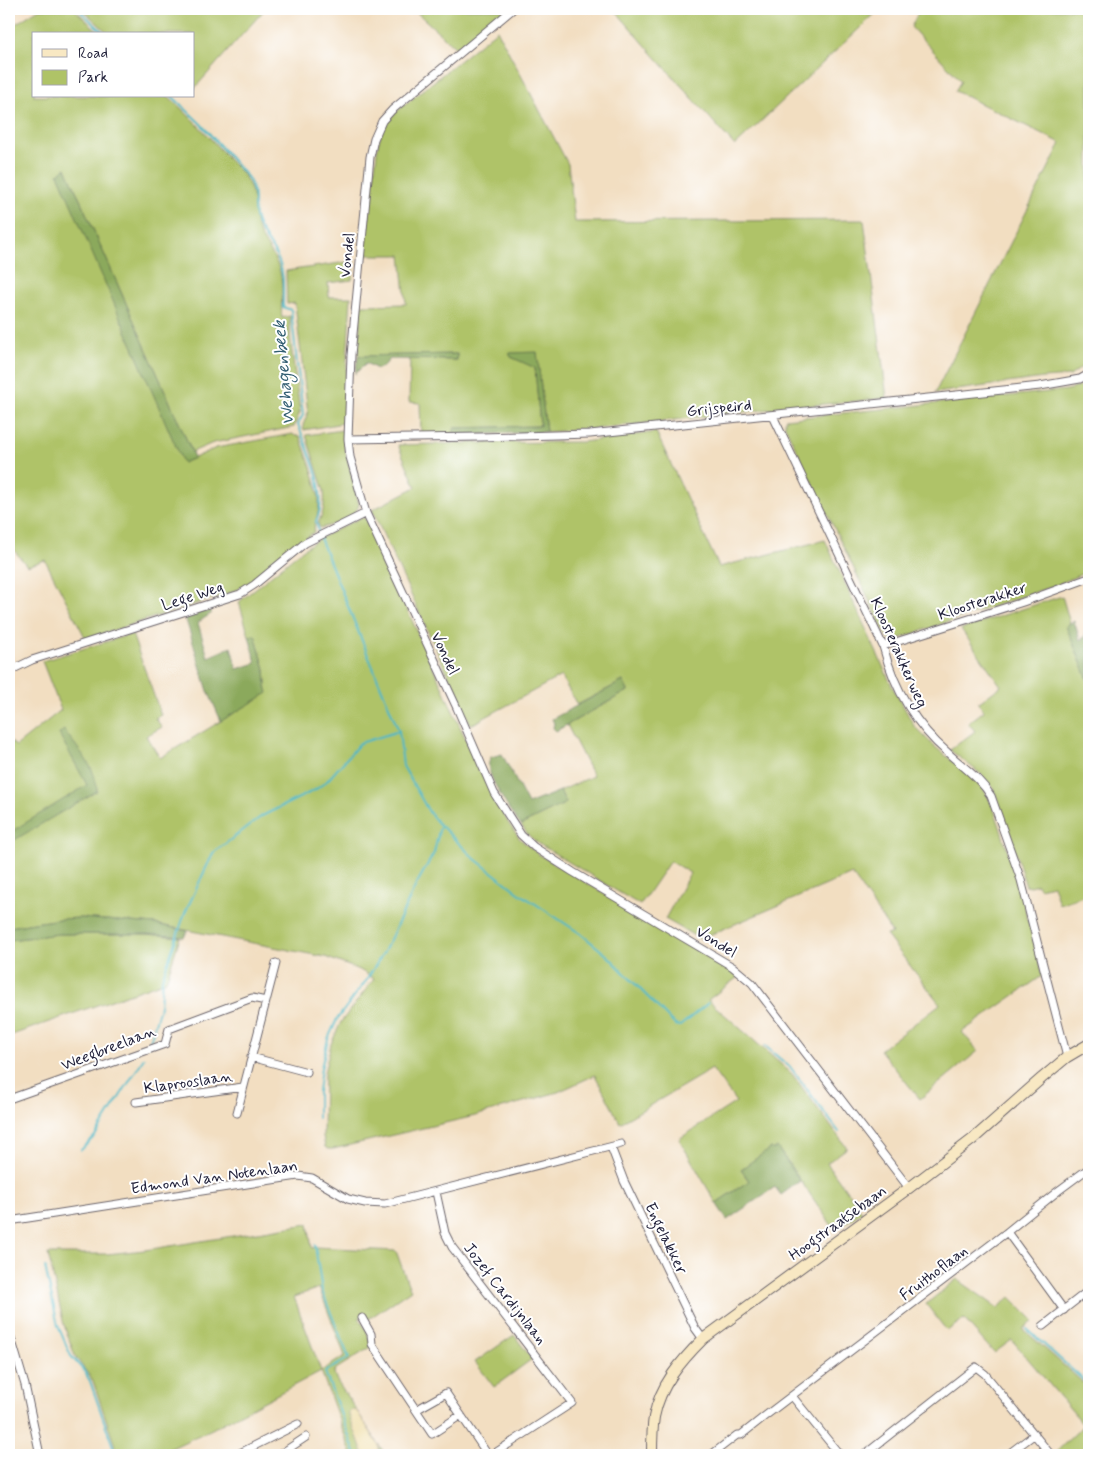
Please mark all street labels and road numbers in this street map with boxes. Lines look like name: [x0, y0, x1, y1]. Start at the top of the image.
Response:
street label: Vondel: [335, 232, 360, 279]
street label: Grijspeird: [686, 395, 753, 422]
street label: Lege Weg: [159, 577, 226, 617]
street label: Kloosterakker: [935, 577, 1030, 626]
street label: Kloosterakkerweg: [864, 594, 932, 712]
street label: Vondel: [426, 629, 464, 679]
street label: Vondel: [692, 921, 741, 963]
street label: Weegbreelaan: [58, 1021, 160, 1077]
street label: Klaprooslaan: [142, 1066, 234, 1099]
street label: Edmond Van Notenlaan: [129, 1155, 299, 1200]
street label: Hoogstraatsebaan: [785, 1181, 892, 1267]
street label: Engelakker: [638, 1199, 692, 1279]
street label: Jozef Cardijnlaan: [458, 1239, 551, 1349]
street label: Fruithoflaan: [895, 1241, 972, 1306]

